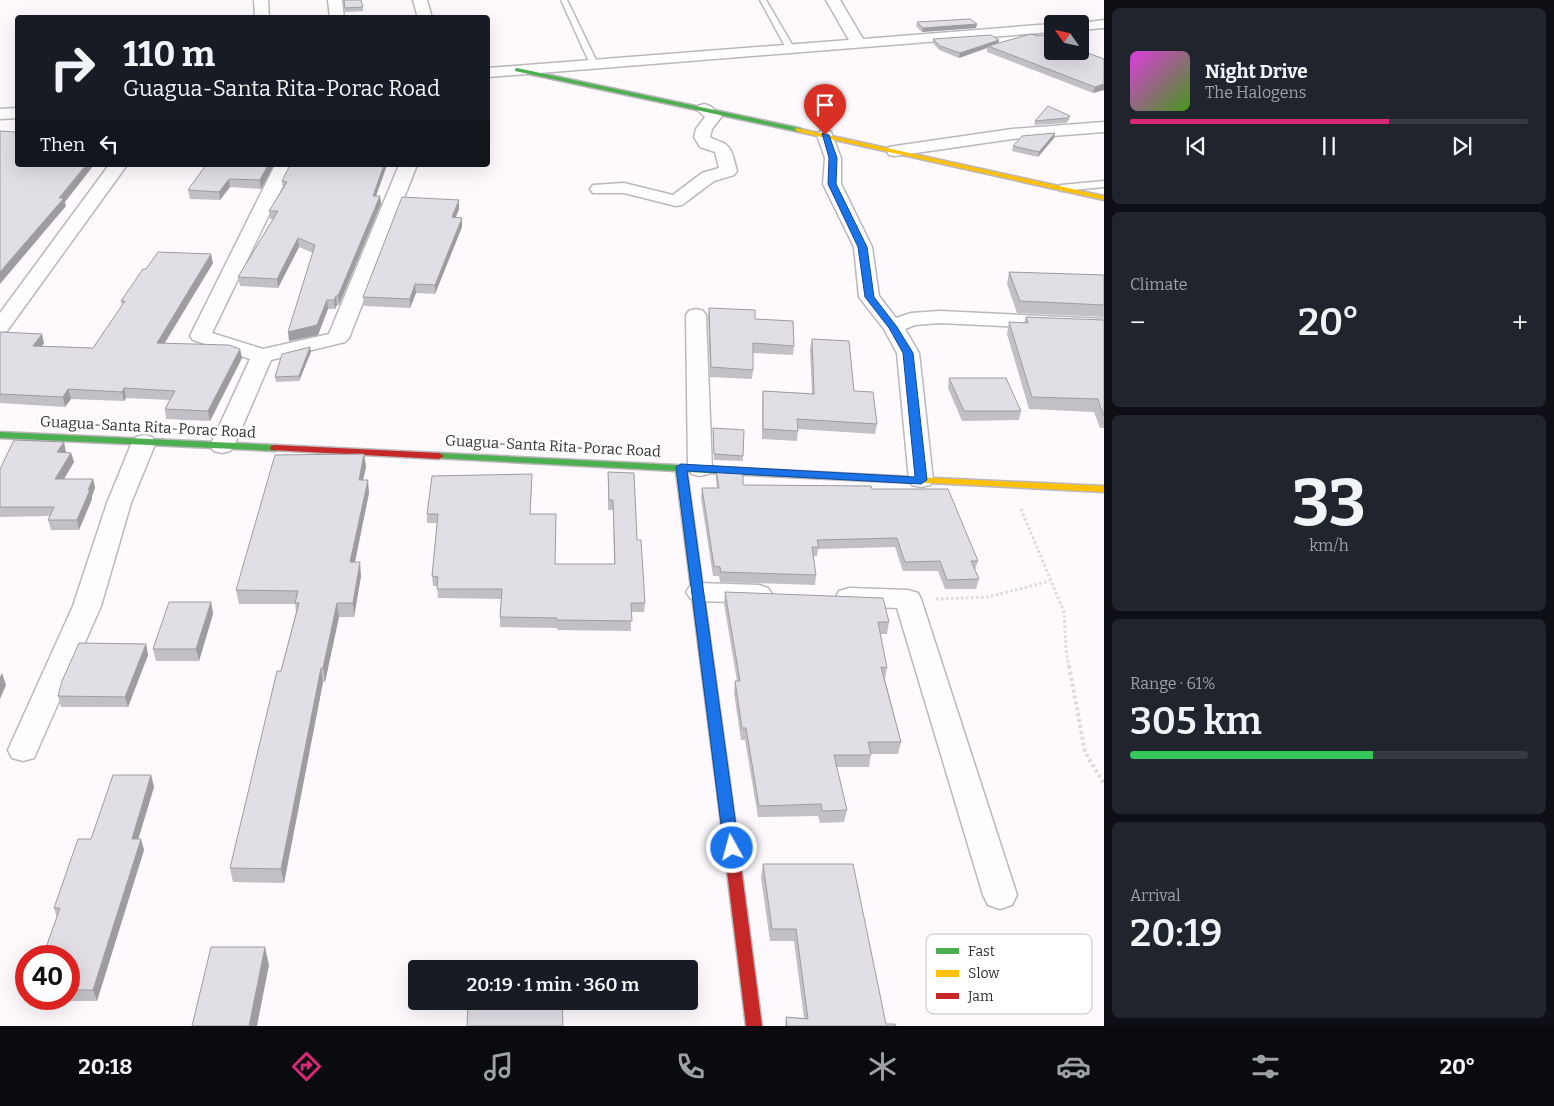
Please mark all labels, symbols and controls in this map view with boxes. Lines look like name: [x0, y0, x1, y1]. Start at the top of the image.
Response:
north arrow: [1044, 15, 1089, 60]
map controls: [1044, 15, 1089, 60]
text: 110 m: [123, 33, 215, 75]
icon: right: [40, 35, 105, 100]
text: Night Drive: [1205, 60, 1308, 83]
text: Guagua-Santa Rita-Porac Road: [123, 75, 440, 102]
text: The Halogens: [1205, 83, 1306, 102]
pin: [804, 84, 846, 135]
icon: arrive: [811, 91, 839, 119]
icon: left: [95, 130, 123, 158]
icon: previous: [1182, 132, 1210, 160]
icon: pause: [1315, 132, 1343, 160]
icon: next: [1448, 132, 1476, 160]
text: Then: [40, 133, 85, 156]
text: Climate: [1130, 275, 1188, 294]
text: 20°: [1298, 299, 1360, 345]
text: −: [1130, 306, 1145, 339]
text: +: [1512, 306, 1528, 339]
street label: Guagua-Santa Rita-Porac Road: [40, 412, 256, 442]
street label: Guagua-Santa Rita-Porac Road: [445, 431, 661, 461]
text: 33: [1292, 464, 1366, 542]
text: km/h: [1309, 536, 1349, 555]
text: Range · 61%: [1130, 674, 1216, 693]
text: 305 km: [1130, 698, 1262, 744]
position arrow: [705, 821, 757, 873]
text: Arrival: [1130, 886, 1181, 905]
text: 20:19: [1130, 910, 1222, 956]
legend: [926, 934, 1092, 1014]
text: Fast: [968, 943, 995, 960]
speed limit sign: 40: [15, 945, 80, 1010]
text: Slow: [968, 965, 1000, 982]
text: 20:19 · 1 min · 360 m: [467, 973, 639, 996]
text: Jam: [967, 988, 994, 1005]
icon: directions: [289, 1049, 324, 1084]
icon: music: [481, 1049, 516, 1084]
icon: phone: [673, 1049, 708, 1084]
icon: climate: [865, 1049, 900, 1084]
icon: car: [1056, 1049, 1091, 1084]
icon: filters: [1248, 1049, 1283, 1084]
text: 20:18: [78, 1053, 133, 1080]
text: 20°: [1440, 1053, 1476, 1080]

